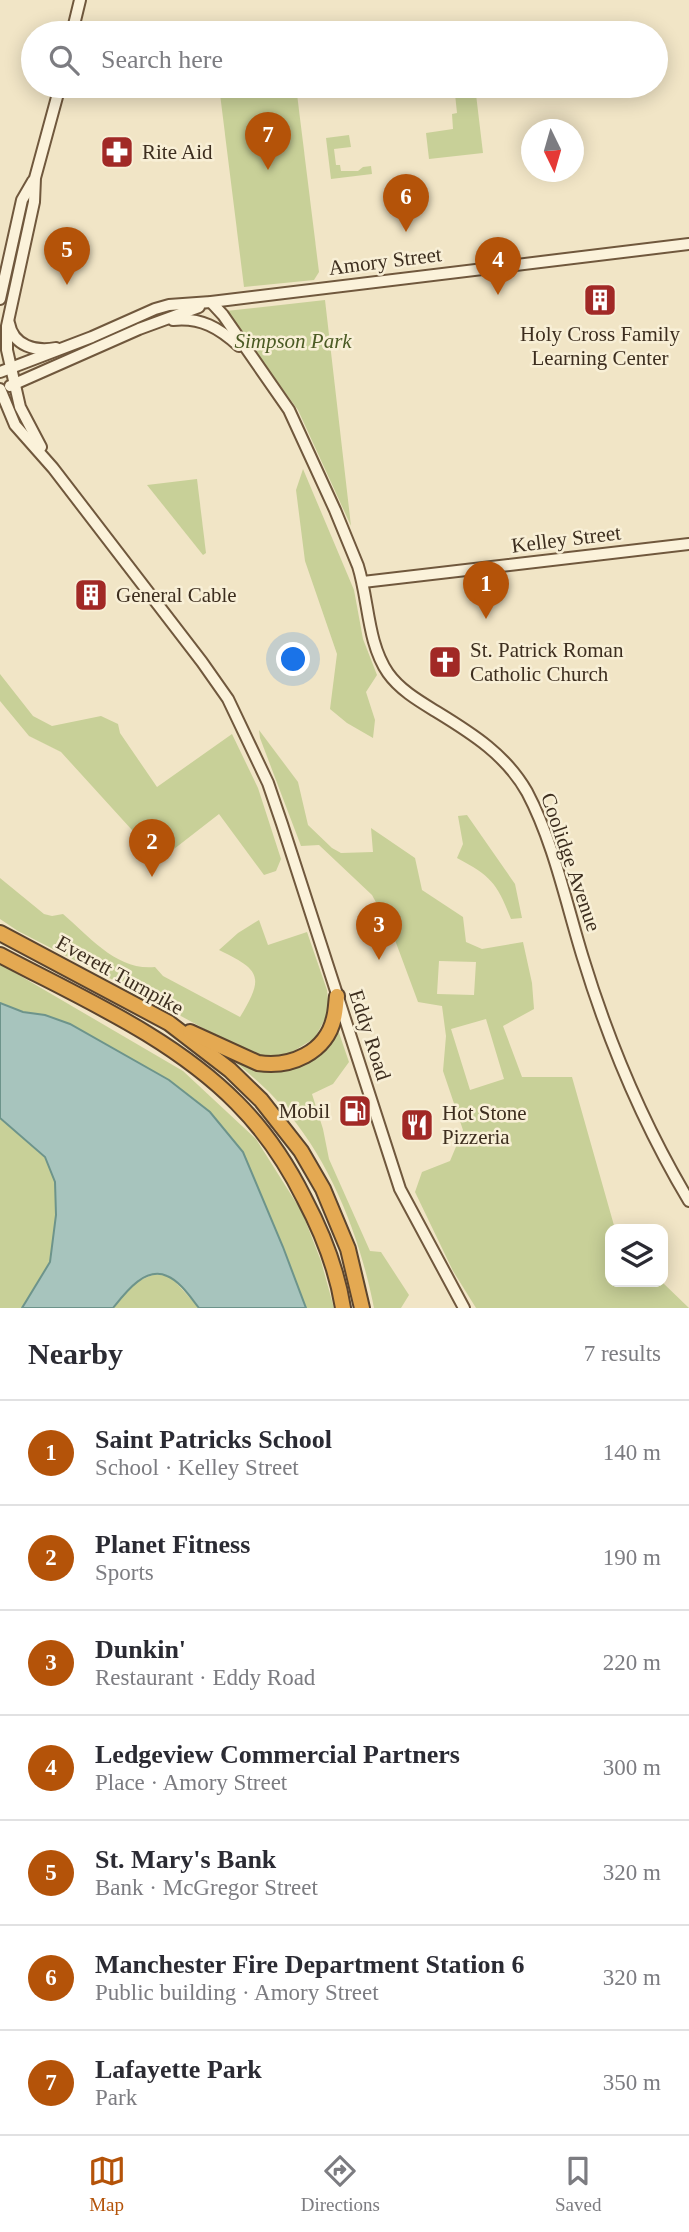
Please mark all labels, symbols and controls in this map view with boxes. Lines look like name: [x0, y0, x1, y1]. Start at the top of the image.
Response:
search box: [21, 21, 668, 98]
icon: search: [45, 41, 83, 79]
text: Search here: [101, 45, 223, 74]
pin: 7: [245, 112, 291, 170]
north arrow: [521, 119, 584, 182]
pharmacy icon: Rite Aid: [98, 133, 136, 171]
place label: Rite Aid: [142, 140, 213, 164]
pin: 6: [383, 174, 429, 232]
pin: 5: [44, 227, 90, 285]
pin: 4: [475, 237, 521, 295]
street label: Amory Street: [327, 242, 443, 280]
building icon: Holy Cross Family Learning Center: [581, 281, 619, 319]
place label: Holy Cross Family Learning Center: [520, 322, 680, 370]
park label: Simpson Park: [234, 329, 352, 353]
street label: Kelley Street: [510, 520, 622, 558]
pin: 1: [463, 561, 509, 619]
building icon: General Cable: [72, 576, 110, 614]
place label: General Cable: [116, 583, 237, 607]
place label: St. Patrick Roman Catholic Church: [470, 638, 624, 686]
your location: [276, 642, 310, 676]
church icon: St. Patrick Roman Catholic Church: [426, 643, 464, 681]
street label: Coolidge Avenue: [536, 790, 606, 934]
pin: 2: [129, 819, 175, 877]
pin: 3: [356, 902, 402, 960]
street label: Everett Turnpike: [52, 930, 188, 1020]
street label: Eddy Road: [344, 987, 396, 1084]
fuel station icon: Mobil: [336, 1092, 374, 1130]
place label: Mobil: [279, 1099, 330, 1123]
place label: Hot Stone Pizzeria: [442, 1101, 527, 1149]
restaurant icon: Hot Stone Pizzeria: [398, 1106, 436, 1144]
map controls: [605, 1224, 668, 1287]
button: layers: [605, 1224, 668, 1287]
text: Nearby: [28, 1337, 123, 1370]
text: 7 results: [584, 1341, 661, 1366]
text: Saint Patricks School: [95, 1425, 332, 1454]
text: 1: [45, 1440, 57, 1465]
text: 140 m: [603, 1440, 661, 1465]
text: School · Kelley Street: [95, 1455, 299, 1480]
text: Planet Fitness: [95, 1530, 250, 1559]
text: 2: [45, 1545, 57, 1570]
text: 190 m: [603, 1545, 661, 1570]
text: Sports: [95, 1560, 154, 1585]
text: Dunkin': [95, 1635, 186, 1664]
text: 3: [45, 1650, 57, 1675]
text: 220 m: [603, 1650, 661, 1675]
text: Restaurant · Eddy Road: [95, 1665, 315, 1690]
text: Ledgeview Commercial Partners: [95, 1740, 460, 1769]
text: 4: [45, 1755, 57, 1780]
text: 300 m: [603, 1755, 661, 1780]
text: Place · Amory Street: [95, 1770, 287, 1795]
text: St. Mary's Bank: [95, 1845, 276, 1874]
text: 5: [45, 1860, 57, 1885]
text: 320 m: [603, 1860, 661, 1885]
text: Bank · McGregor Street: [95, 1875, 318, 1900]
text: Manchester Fire Department Station 6: [95, 1950, 524, 1979]
text: 6: [45, 1965, 57, 1990]
text: 320 m: [603, 1965, 661, 1990]
text: Public building · Amory Street: [95, 1980, 379, 2005]
text: Lafayette Park: [95, 2055, 262, 2084]
text: 7: [45, 2070, 57, 2095]
text: 350 m: [603, 2070, 661, 2095]
text: Park: [95, 2085, 137, 2110]
tab: Map: [88, 2152, 126, 2216]
tab: Directions: [301, 2152, 380, 2216]
tab: Saved: [555, 2152, 601, 2216]

